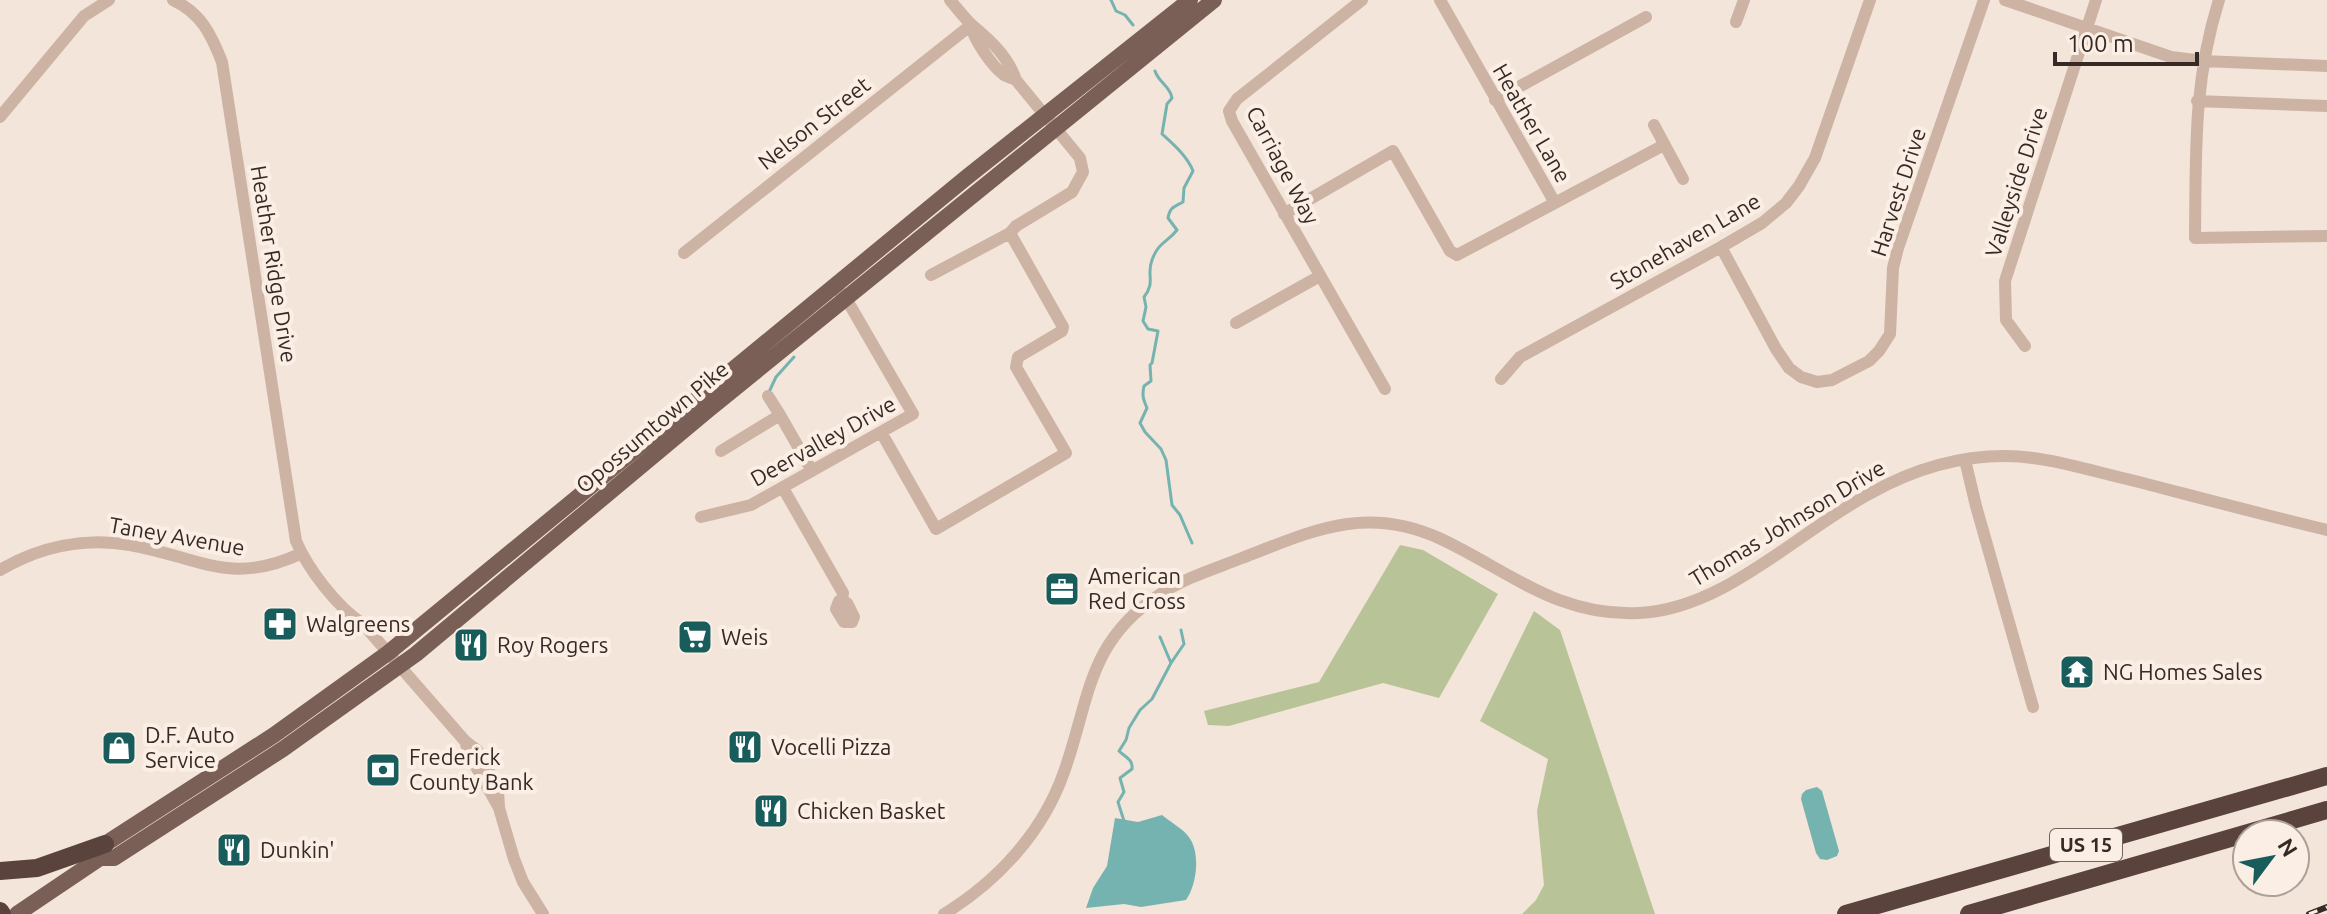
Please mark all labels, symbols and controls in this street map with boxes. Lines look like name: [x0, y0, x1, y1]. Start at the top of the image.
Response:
scale bar: [2055, 16, 2197, 66]
text: 100 m: [2067, 30, 2134, 57]
street label: Heather Lane: [1488, 59, 1576, 186]
street label: Nelson Street: [753, 71, 875, 174]
street label: Carriage Way: [1242, 102, 1325, 228]
street label: Valleyside Drive: [1980, 104, 2052, 260]
street label: Harvest Drive: [1865, 124, 1930, 259]
street label: Heather Ridge Drive: [247, 164, 302, 364]
street label: Stonehaven Lane: [1605, 187, 1764, 294]
street label: Opossumtown Pike: [570, 356, 733, 498]
street label: Deervalley Drive: [746, 390, 900, 491]
street label: Thomas Johnson Drive: [1685, 454, 1889, 591]
street label: Taney Avenue: [107, 511, 247, 560]
place label: American Red Cross: [1088, 563, 1185, 613]
office icon: American Red Cross: [1043, 570, 1081, 608]
pharmacy icon: Walgreens: [261, 605, 299, 643]
place label: Walgreens: [306, 611, 410, 636]
supermarket icon: Weis: [676, 618, 714, 656]
place label: Weis: [721, 624, 768, 649]
restaurant icon: Roy Rogers: [452, 626, 490, 664]
place label: Roy Rogers: [497, 632, 608, 657]
temple icon: NG Homes Sales: [2058, 653, 2096, 691]
place label: NG Homes Sales: [2103, 659, 2263, 684]
place label: D.F. Auto Service: [145, 722, 235, 772]
restaurant icon: Vocelli Pizza: [726, 728, 764, 766]
shop icon: D.F. Auto Service: [100, 729, 138, 767]
place label: Vocelli Pizza: [771, 734, 891, 759]
place label: Frederick County Bank: [409, 744, 534, 794]
bank icon: Frederick County Bank: [364, 751, 402, 789]
restaurant icon: Chicken Basket: [752, 792, 790, 830]
place label: Chicken Basket: [797, 798, 946, 823]
north arrow: [2231, 818, 2311, 898]
road number: US 15: [2050, 829, 2122, 861]
restaurant icon: Dunkin': [215, 831, 253, 869]
text: N: [2273, 834, 2303, 861]
place label: Dunkin': [260, 837, 335, 862]

